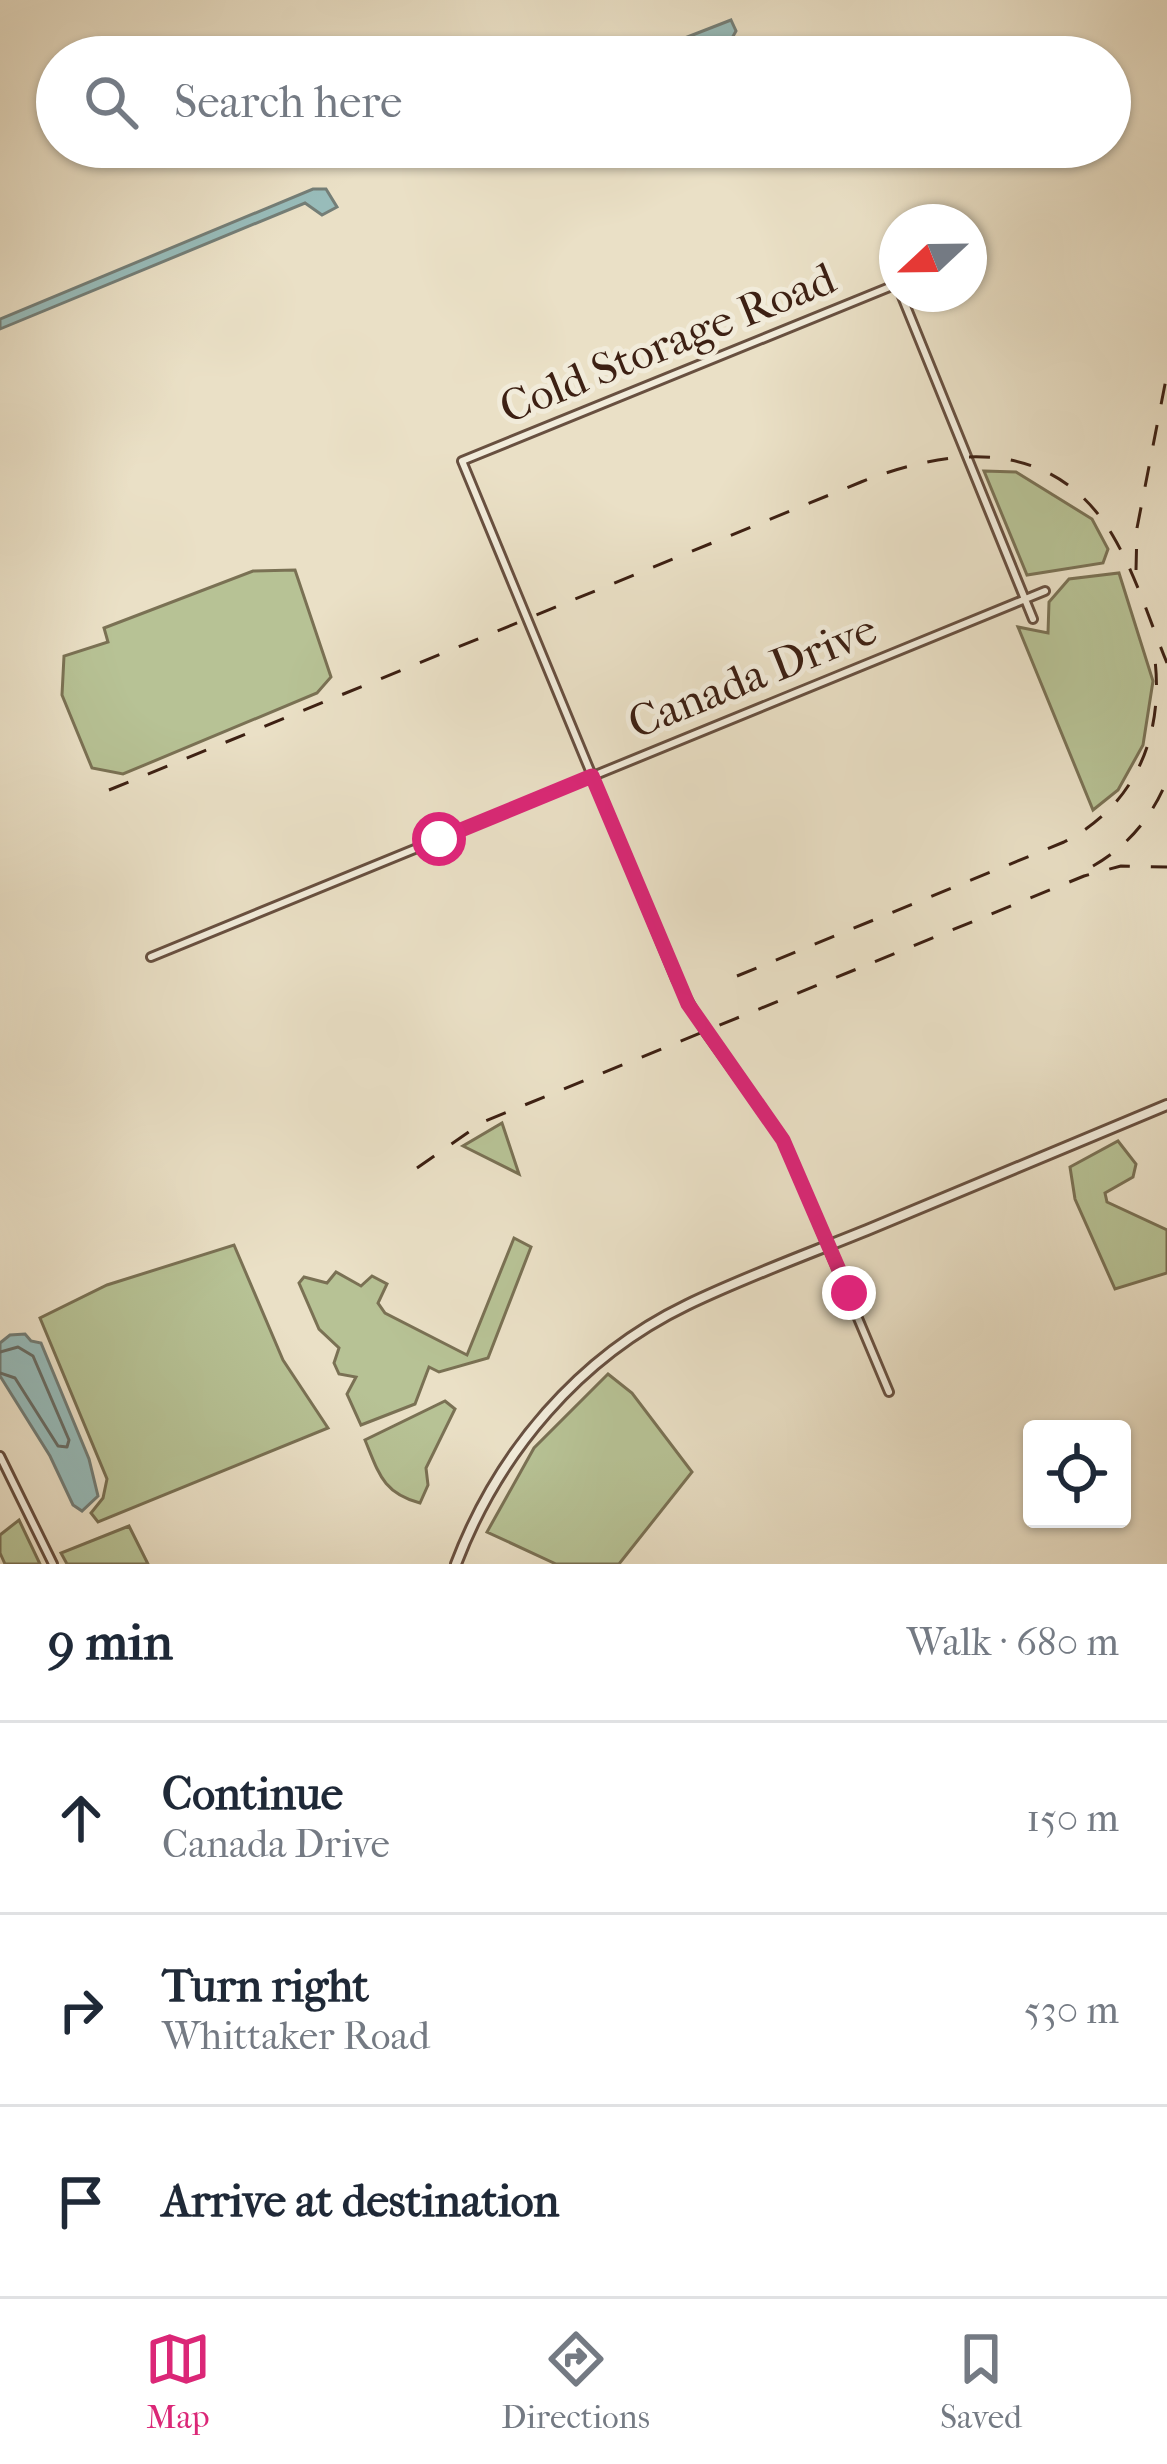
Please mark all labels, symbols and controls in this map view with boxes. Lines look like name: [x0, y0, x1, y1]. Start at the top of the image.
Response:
search box: [36, 36, 1131, 168]
icon: search: [78, 69, 144, 135]
text: Search here: [174, 76, 402, 129]
north arrow: [879, 204, 987, 312]
street label: Cold Storage Road: [492, 252, 843, 435]
street label: Canada Drive: [621, 603, 884, 750]
route start: [412, 812, 466, 866]
route end: [822, 1266, 876, 1320]
map controls: [1023, 1420, 1131, 1528]
button: locate: [1023, 1420, 1131, 1528]
text: 9 min: [48, 1612, 173, 1672]
text: Walk · 680 m: [907, 1619, 1119, 1665]
text: Continue: [162, 1768, 343, 1821]
icon: ahead: [48, 1785, 114, 1851]
text: 150 m: [1026, 1795, 1119, 1841]
text: Canada Drive: [162, 1821, 390, 1867]
text: Turn right: [162, 1960, 369, 2013]
icon: right: [48, 1977, 114, 2043]
text: 530 m: [1024, 1987, 1119, 2033]
text: Whittaker Road: [162, 2013, 430, 2059]
icon: arrive: [48, 2169, 114, 2235]
text: Arrive at destination: [162, 2175, 559, 2228]
tab: Map: [145, 2326, 211, 2437]
tab: Directions: [501, 2326, 650, 2437]
tab: Saved: [940, 2326, 1022, 2437]

